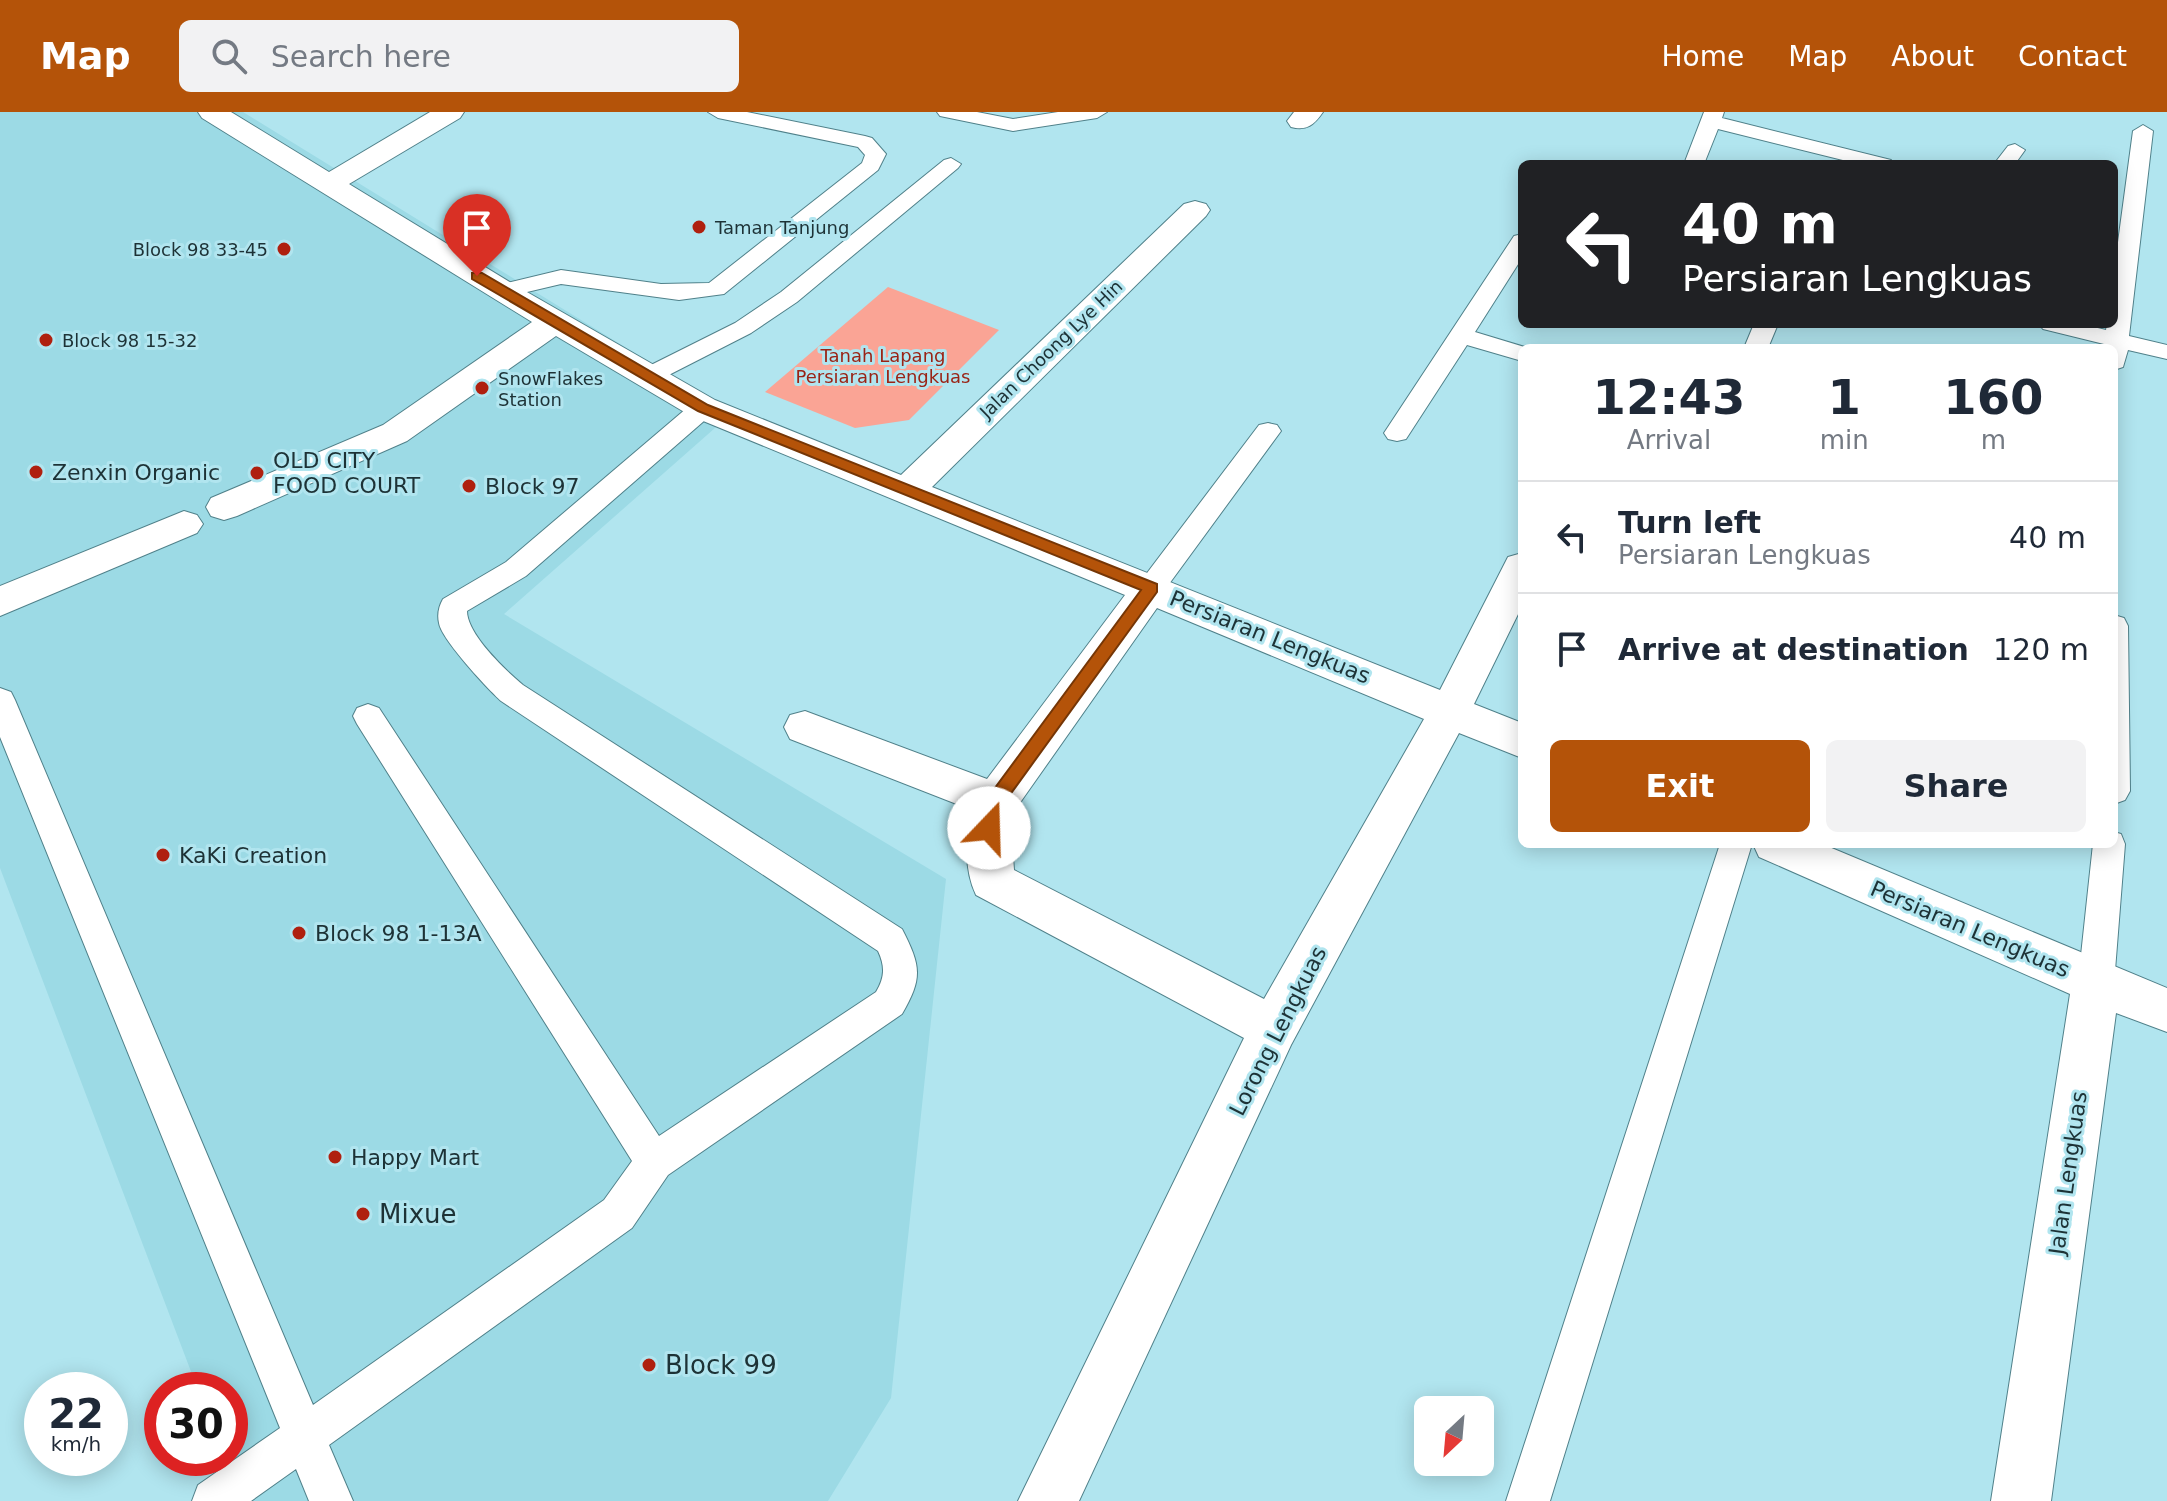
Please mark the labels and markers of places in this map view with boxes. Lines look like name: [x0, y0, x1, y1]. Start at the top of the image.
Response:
pin: [443, 194, 511, 276]
place label: Taman Tanjung: [714, 217, 849, 238]
marker: Taman Tanjung: [690, 218, 708, 236]
place label: Block 98 33-45: [133, 239, 268, 260]
marker: Block 98 33-45: [275, 240, 293, 258]
place label: Block 98 15-32: [62, 330, 197, 351]
marker: Block 98 15-32: [37, 331, 55, 349]
place label: SnowFlakes Station: [498, 368, 603, 410]
marker: SnowFlakes Station: [473, 379, 491, 397]
place label: OLD CITY FOOD COURT: [273, 448, 421, 498]
place label: Zenxin Organic: [52, 460, 220, 485]
marker: Zenxin Organic: [27, 463, 45, 481]
marker: OLD CITY FOOD COURT: [248, 464, 266, 482]
place label: Block 97: [485, 474, 580, 499]
marker: Block 97: [460, 477, 478, 495]
place label: KaKi Creation: [179, 843, 327, 868]
marker: KaKi Creation: [154, 846, 172, 864]
place label: Block 98 1-13A: [315, 921, 481, 946]
marker: Block 98 1-13A: [290, 924, 308, 942]
place label: Happy Mart: [351, 1145, 479, 1170]
marker: Happy Mart: [326, 1148, 344, 1166]
place label: Mixue: [379, 1199, 457, 1229]
marker: Mixue: [354, 1205, 372, 1223]
place label: Block 99: [665, 1350, 777, 1380]
marker: Block 99: [640, 1356, 658, 1374]

